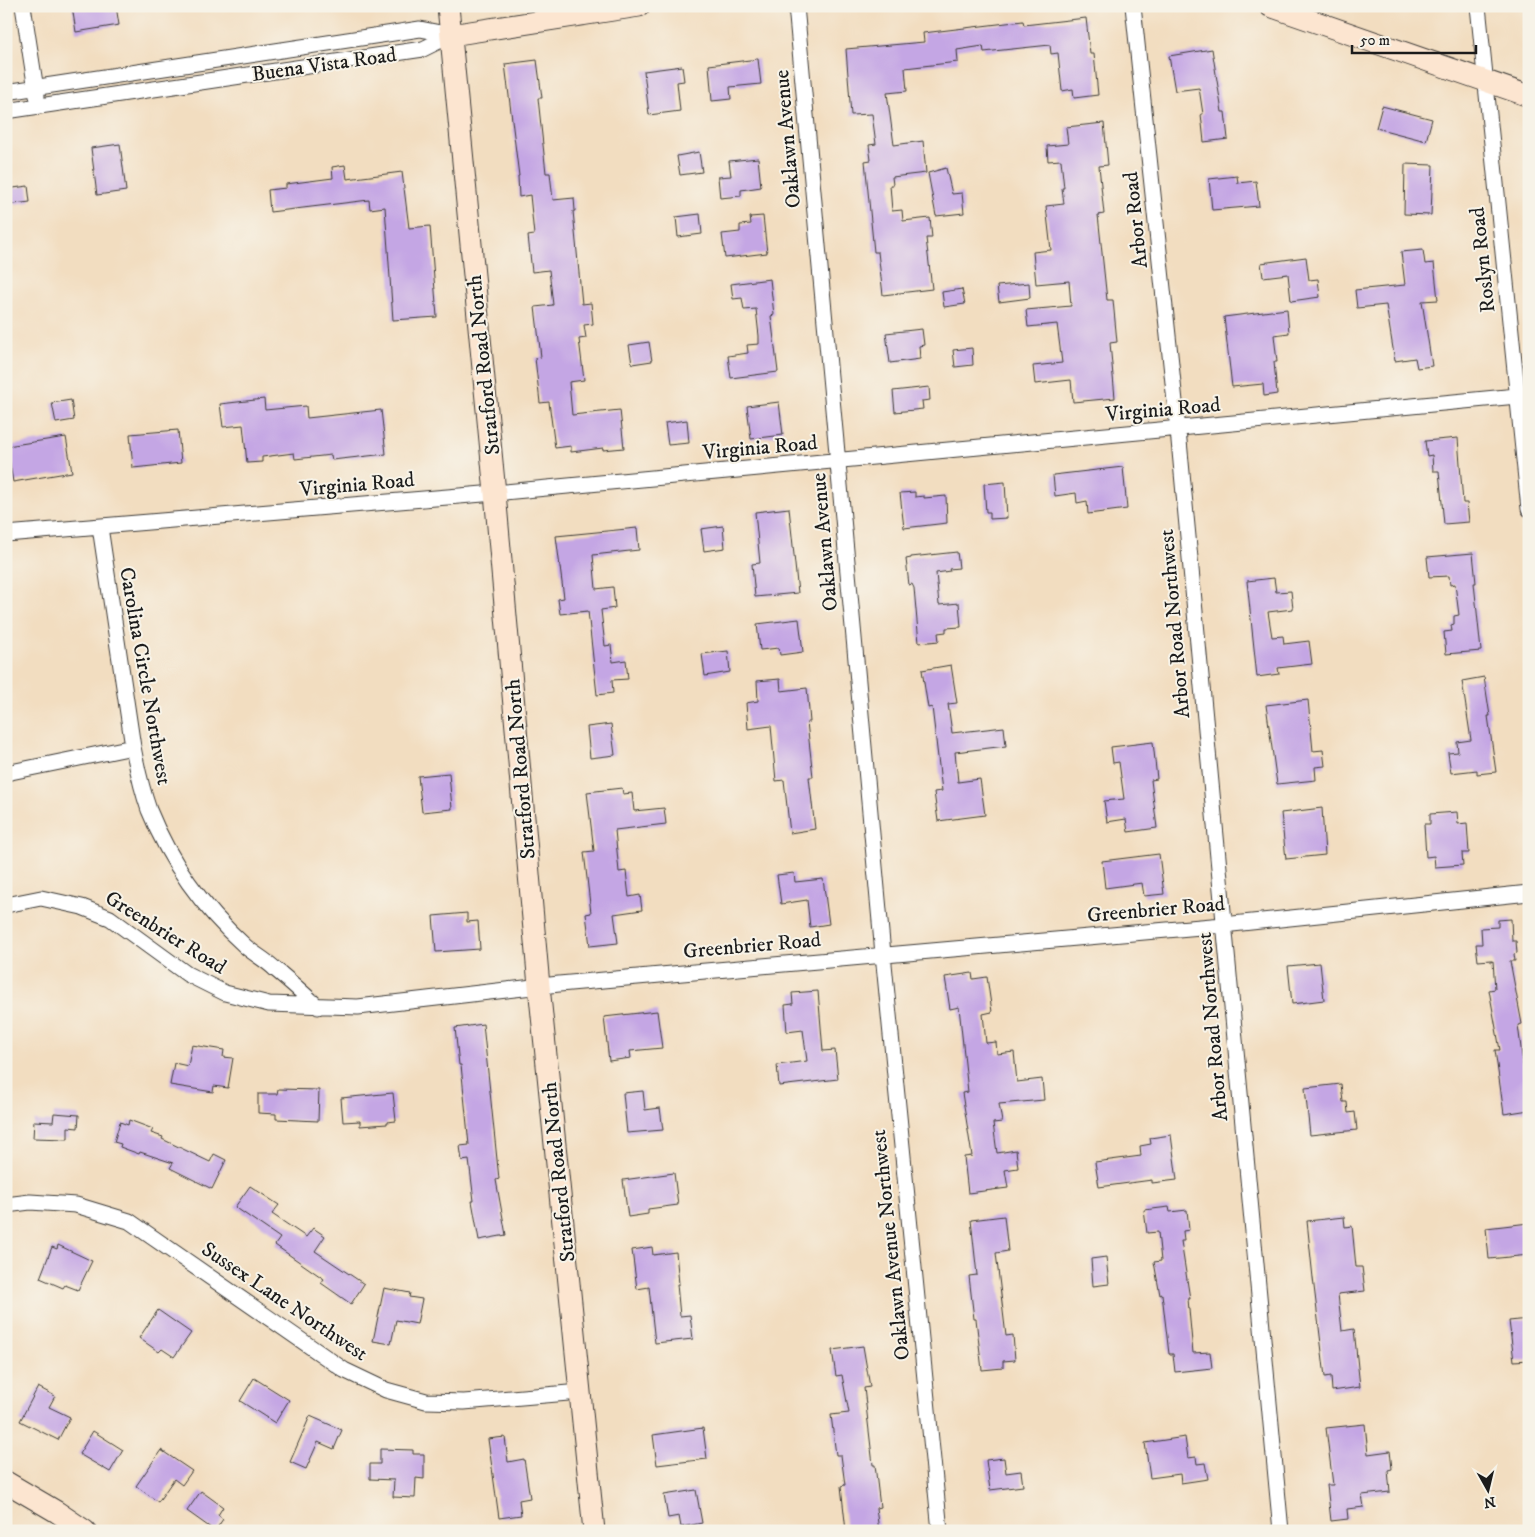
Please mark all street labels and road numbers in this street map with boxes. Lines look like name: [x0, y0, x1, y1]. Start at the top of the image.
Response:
street label: Buena Vista Road: [250, 42, 399, 88]
street label: Oaklawn Avenue: [769, 68, 807, 209]
street label: Arbor Road: [1118, 170, 1154, 269]
street label: Roslyn Road: [1464, 205, 1501, 314]
street label: Stratford Road North: [462, 273, 506, 456]
street label: Virginia Road: [1104, 392, 1222, 428]
street label: Virginia Road: [701, 430, 819, 466]
street label: Virginia Road: [298, 467, 416, 503]
street label: Oaklawn Avenue: [806, 471, 844, 612]
street label: Arbor Road Northwest: [1154, 528, 1196, 720]
street label: Carolina Circle Northwest: [113, 565, 177, 787]
street label: Stratford Road North: [500, 678, 542, 860]
street label: Greenbrier Road: [100, 885, 231, 981]
street label: Greenbrier Road: [1086, 891, 1227, 929]
street label: Greenbrier Road: [682, 927, 823, 965]
street label: Arbor Road Northwest: [1192, 931, 1234, 1123]
street label: Stratford Road North: [537, 1080, 581, 1263]
street label: Oaklawn Avenue Northwest: [866, 1128, 916, 1361]
street label: Sussex Lane Northwest: [196, 1237, 373, 1367]

